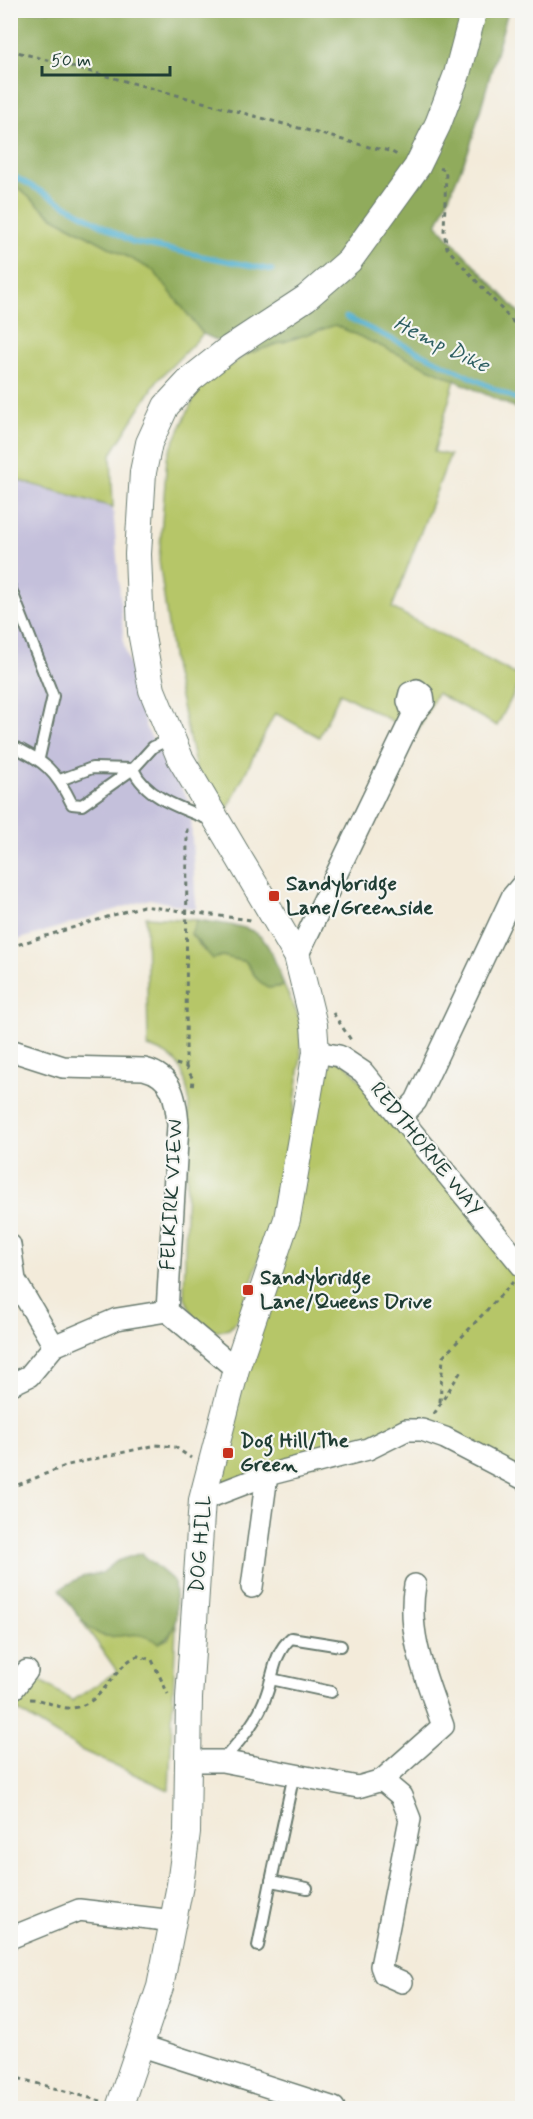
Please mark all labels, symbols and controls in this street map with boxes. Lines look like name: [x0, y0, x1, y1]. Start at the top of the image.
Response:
scale bar: [42, 39, 170, 77]
text: 50 m: [51, 49, 91, 73]
water label: Hemp Dike: [389, 310, 494, 381]
place label: Sandybridge Lane/Greenside: [286, 870, 434, 922]
marker: Sandybridge Lane/Greenside: [267, 889, 281, 903]
street label: REDTHORNE WAY: [363, 1076, 489, 1222]
street label: FELKIRK VIEW: [154, 1119, 190, 1271]
place label: Sandybridge Lane/Queens Drive: [260, 1264, 432, 1316]
marker: Sandybridge Lane/Queens Drive: [241, 1283, 255, 1297]
place label: Dog Hill/The Green: [240, 1427, 350, 1479]
marker: Dog Hill/The Green: [221, 1446, 235, 1460]
street label: DOG HILL: [183, 1494, 219, 1594]

